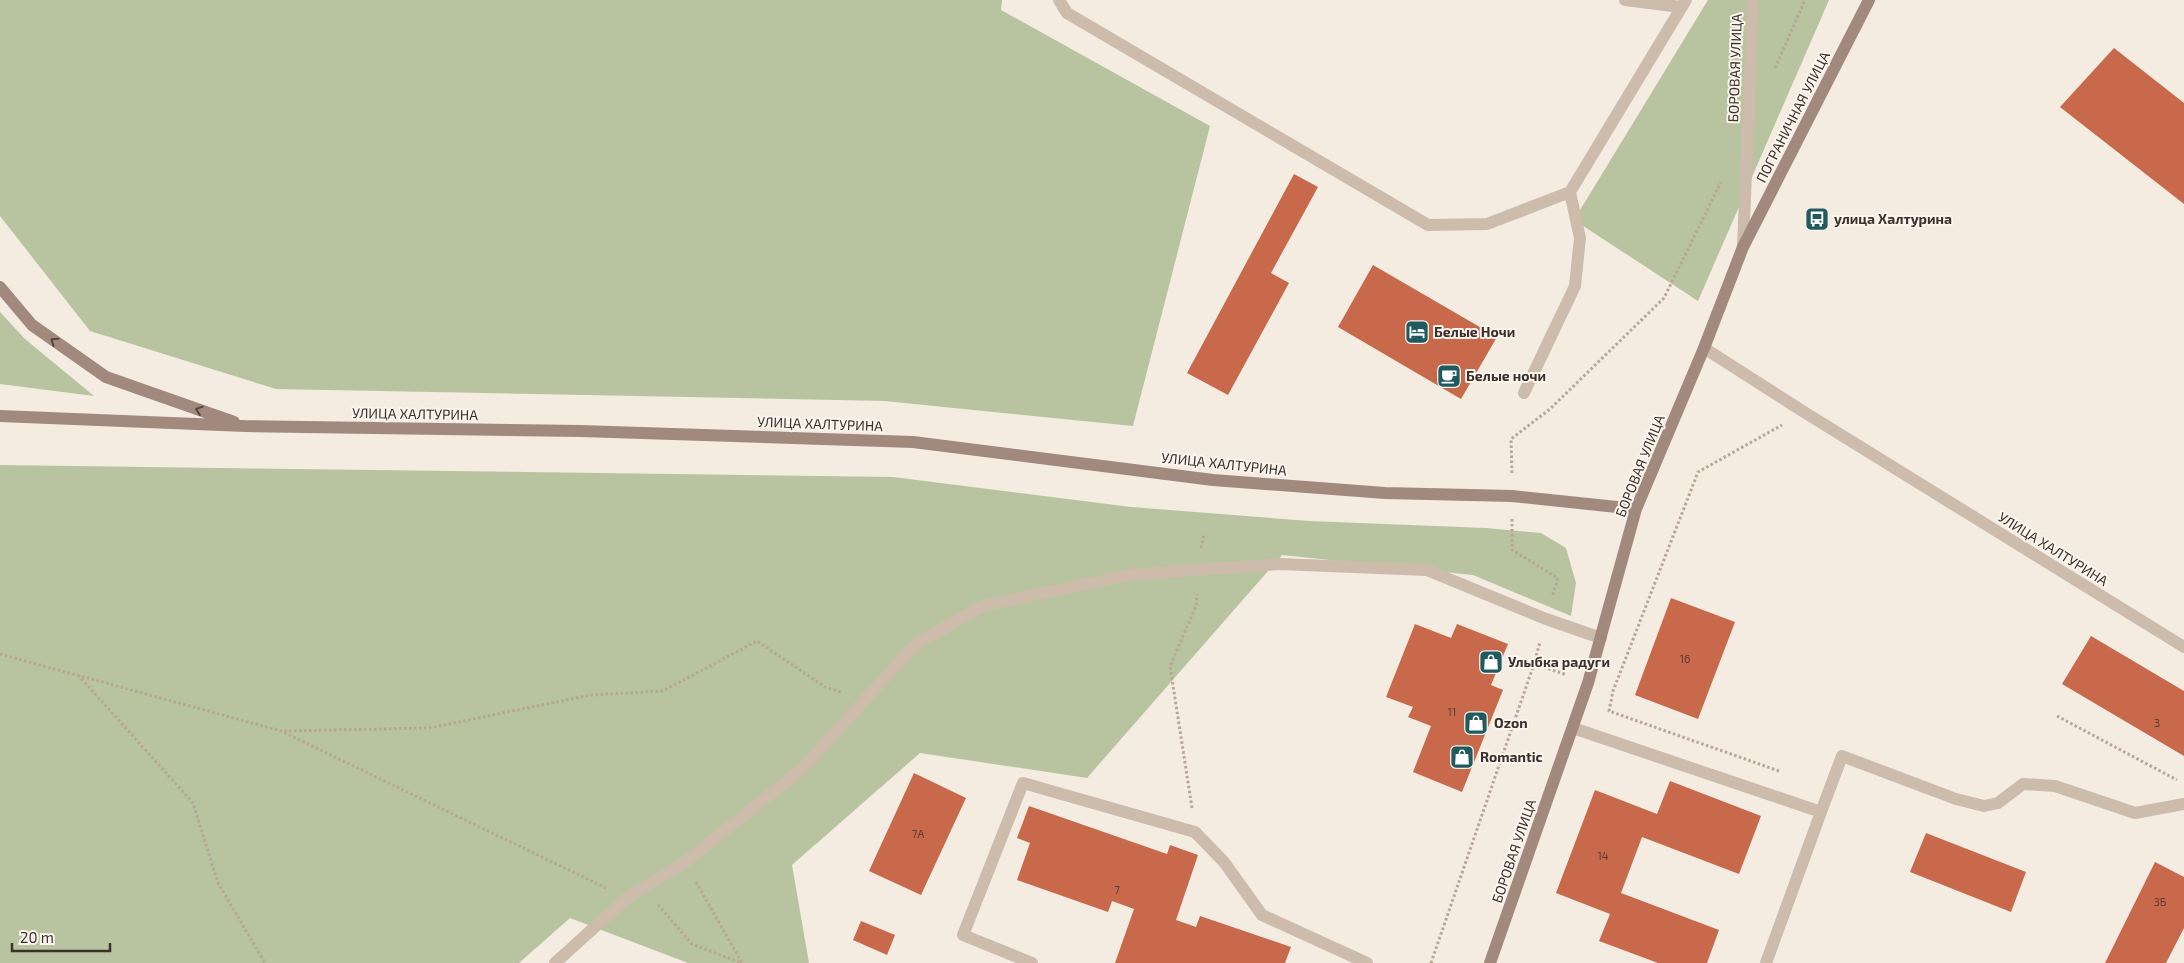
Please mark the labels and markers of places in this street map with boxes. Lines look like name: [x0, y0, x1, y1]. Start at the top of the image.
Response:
bus stop icon: улица Халтурина: [1804, 206, 1830, 232]
place label: улица Халтурина: [1834, 210, 1952, 227]
hotel icon: Белые Ночи: [1404, 319, 1430, 345]
place label: Белые Ночи: [1434, 323, 1515, 340]
cafe icon: Белые ночи: [1436, 363, 1462, 389]
place label: Белые ночи: [1466, 367, 1546, 384]
shop icon: Улыбка радуги: [1478, 649, 1504, 675]
place label: Улыбка радуги: [1508, 653, 1610, 670]
shop icon: Ozon: [1463, 710, 1489, 736]
place label: Ozon: [1494, 714, 1528, 731]
shop icon: Romantic: [1449, 744, 1475, 770]
place label: Romantic: [1480, 748, 1543, 765]

